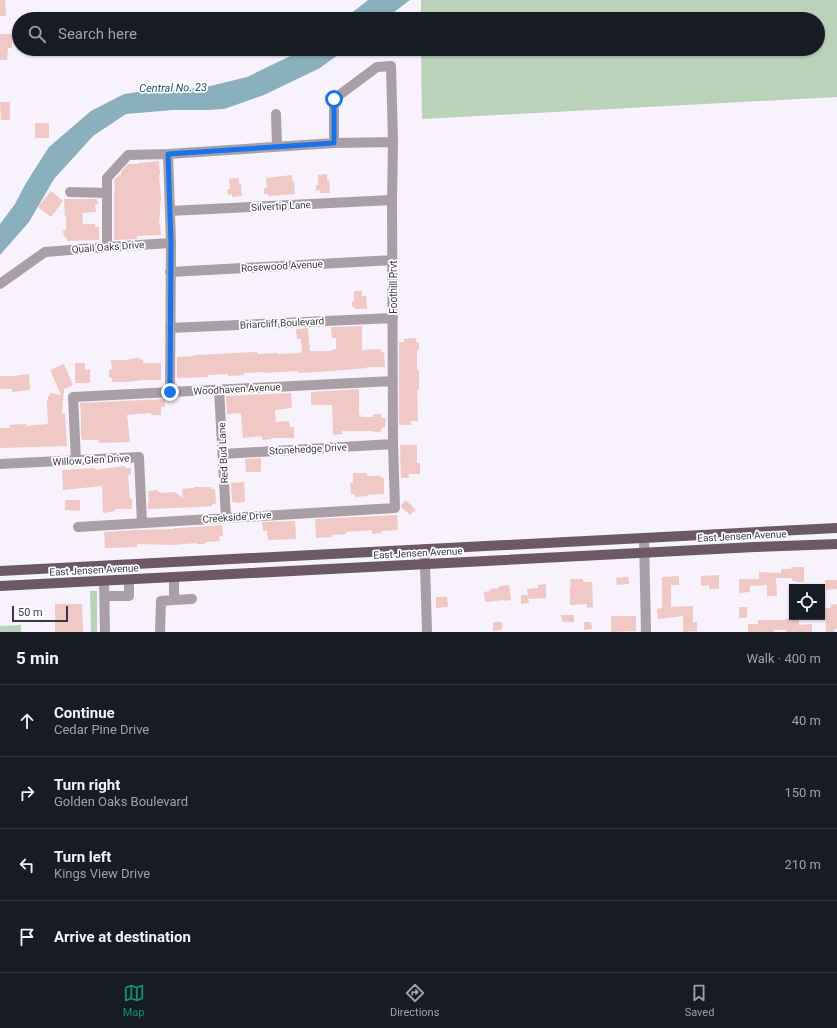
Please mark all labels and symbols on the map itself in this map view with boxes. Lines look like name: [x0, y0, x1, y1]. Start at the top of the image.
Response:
water label: Central No. 23: [139, 81, 207, 95]
route start: [325, 90, 343, 108]
street label: Silvertip Lane: [251, 199, 311, 213]
street label: Quail Oaks Drive: [71, 239, 145, 255]
street label: Rosewood Avenue: [241, 258, 323, 274]
street label: Foothill Prvt: [388, 260, 399, 314]
street label: Briarcliff Boulevard: [239, 315, 325, 331]
street label: Woodhaven Avenue: [193, 381, 281, 397]
route end: [161, 383, 179, 401]
street label: Red Bud Lane: [216, 422, 230, 484]
street label: Stonehedge Drive: [269, 441, 347, 457]
street label: Willow Glen Drive: [52, 452, 130, 468]
street label: Creekside Drive: [202, 509, 272, 525]
street label: East Jensen Avenue: [697, 528, 787, 544]
street label: East Jensen Avenue: [373, 545, 463, 561]
street label: East Jensen Avenue: [49, 562, 139, 578]
scale bar: [12, 604, 68, 623]

